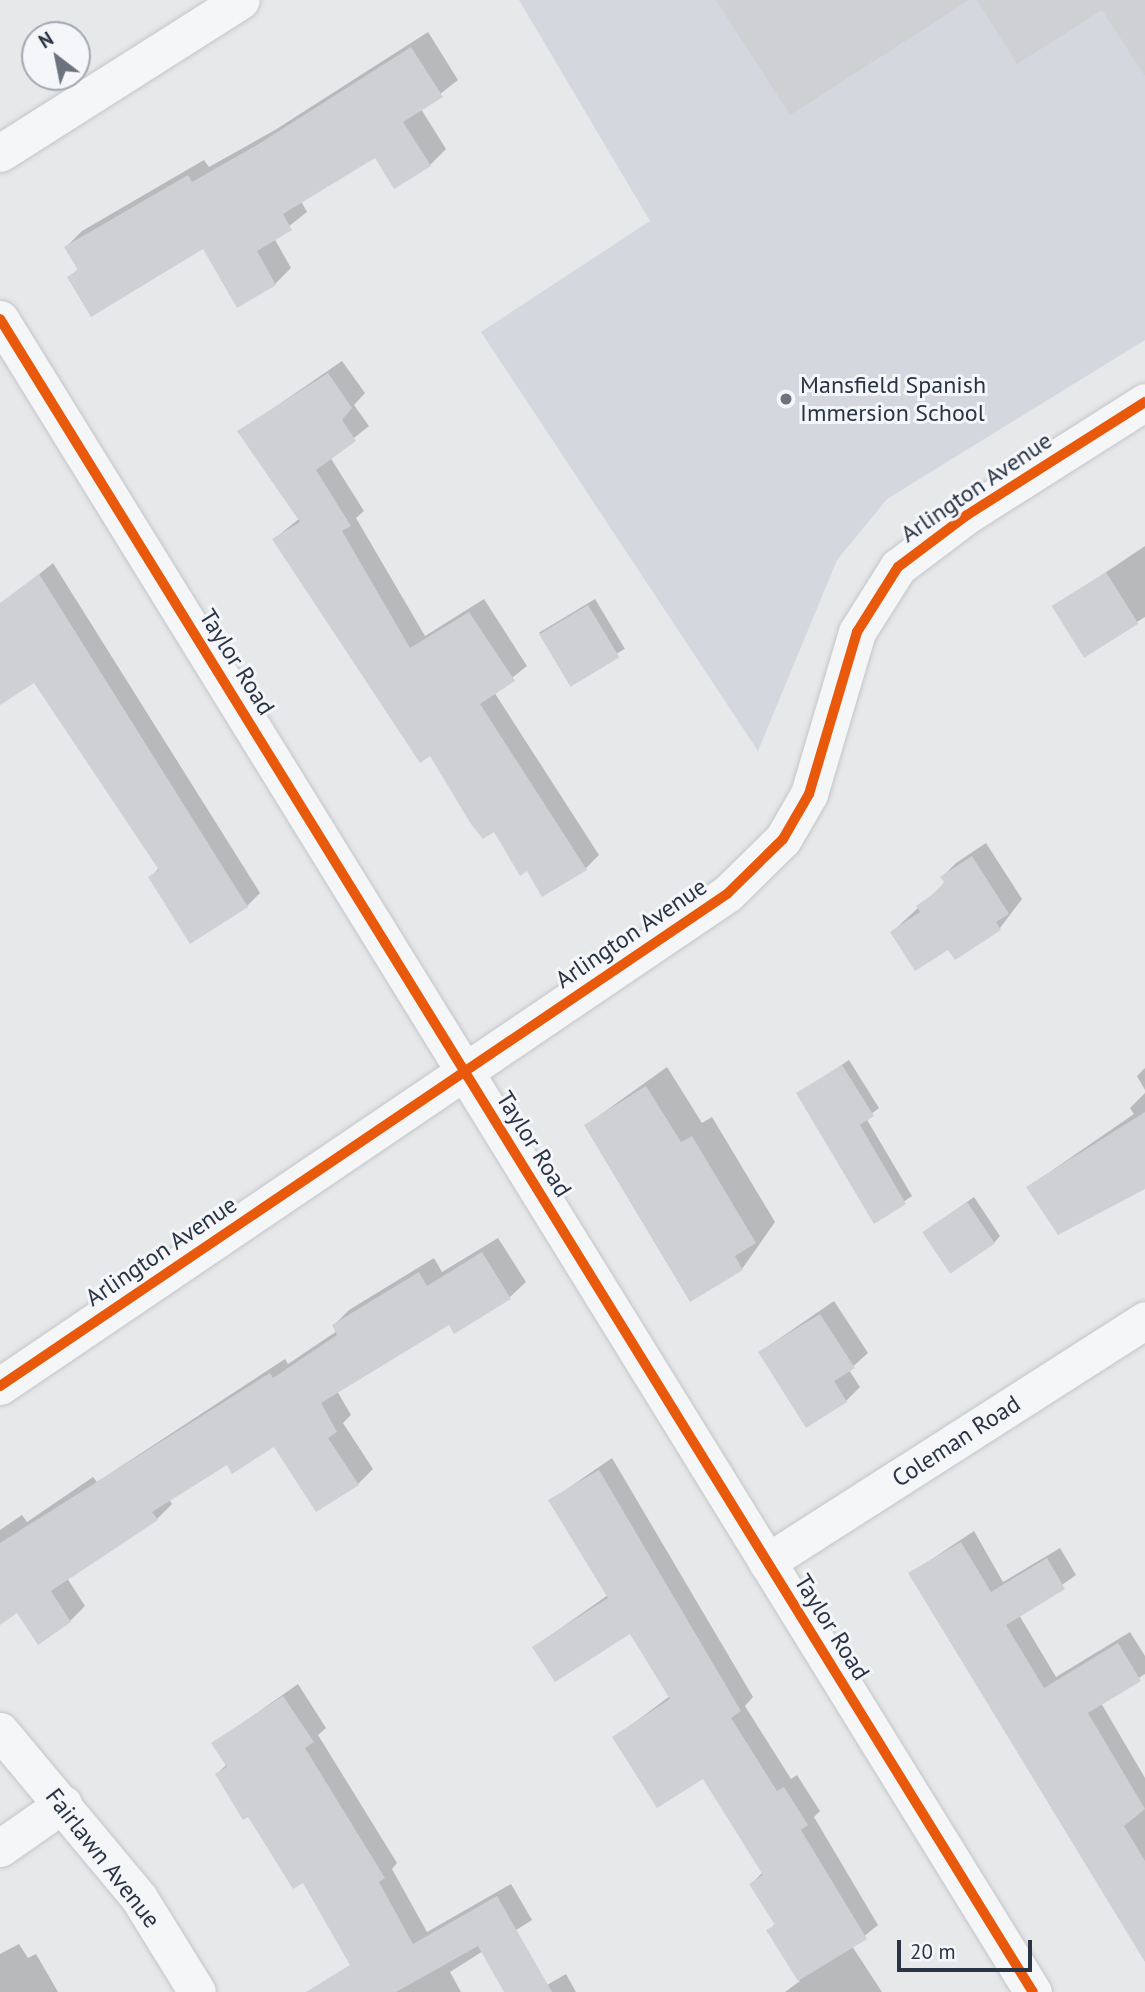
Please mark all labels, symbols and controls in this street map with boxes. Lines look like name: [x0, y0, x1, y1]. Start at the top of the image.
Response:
north arrow: [21, 21, 91, 91]
text: N: [34, 26, 58, 53]
place label: Mansfield Spanish Immersion School: [800, 371, 986, 427]
marker: Mansfield Spanish Immersion School: [778, 391, 794, 407]
street label: Arlington Avenue: [895, 426, 1057, 548]
street label: Taylor Road: [193, 604, 281, 720]
street label: Arlington Avenue: [550, 872, 712, 994]
street label: Taylor Road: [490, 1086, 578, 1202]
street label: Arlington Avenue: [80, 1190, 242, 1312]
street label: Coleman Road: [887, 1389, 1025, 1493]
street label: Taylor Road: [788, 1569, 876, 1685]
street label: Fairlawn Avenue: [39, 1782, 167, 1934]
scale bar: [900, 1926, 1035, 1970]
text: 20 m: [910, 1938, 956, 1965]

